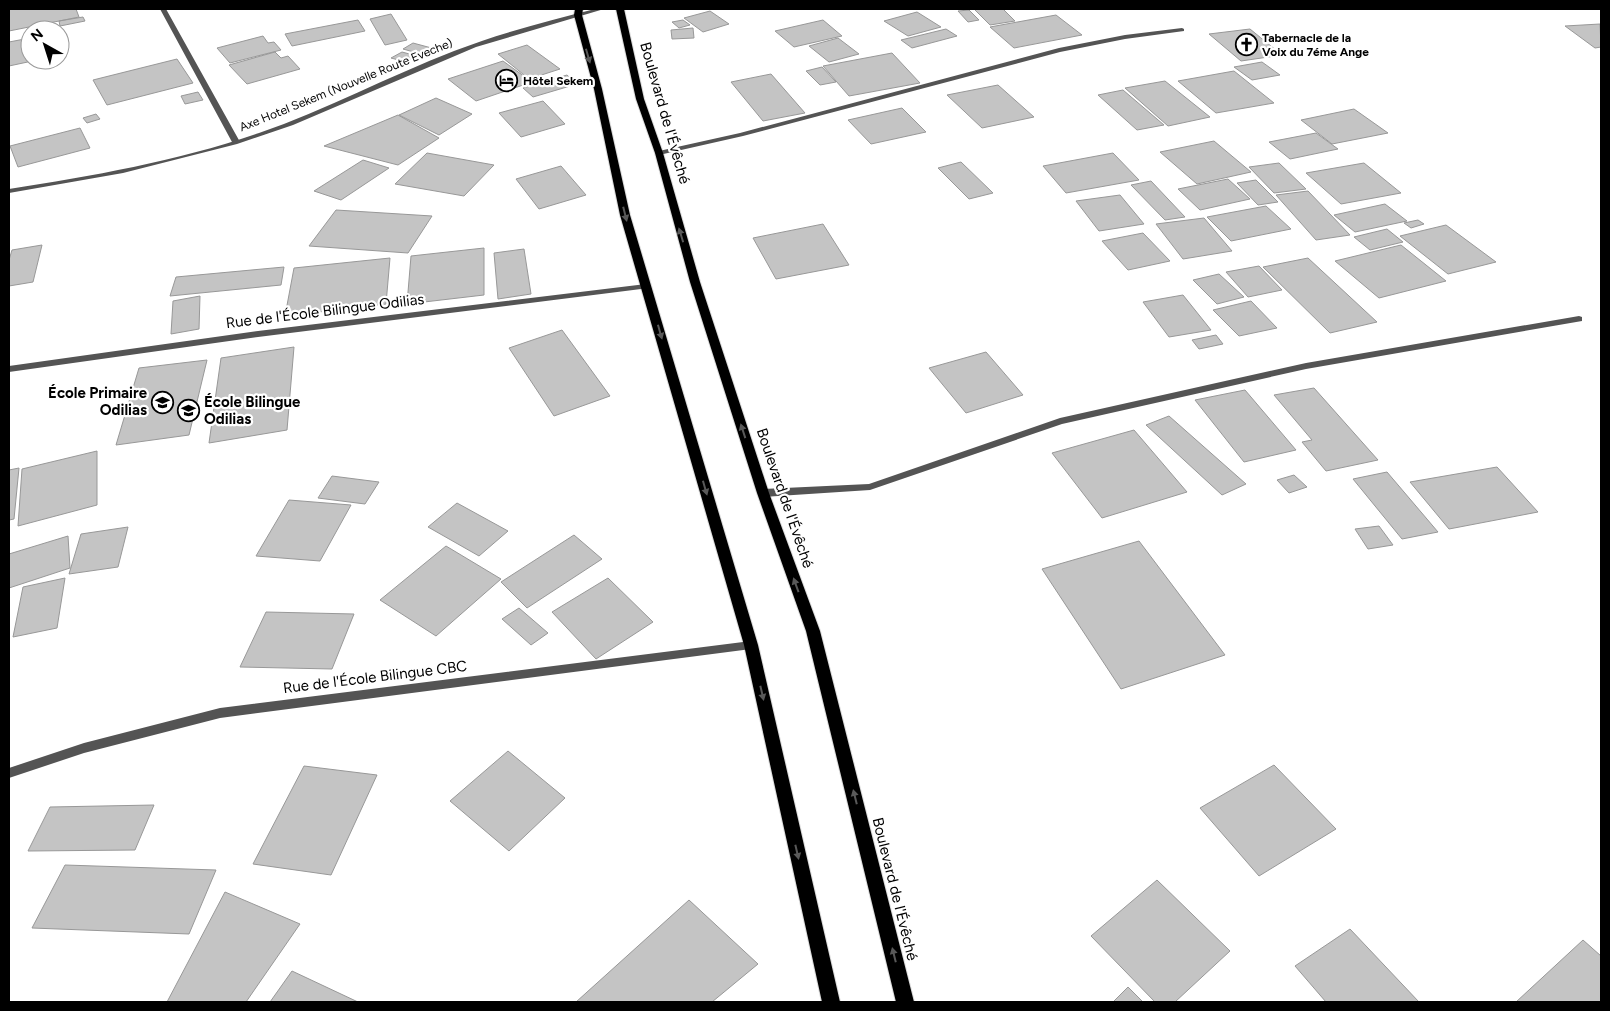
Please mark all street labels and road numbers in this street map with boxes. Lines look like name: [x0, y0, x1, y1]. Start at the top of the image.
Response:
street label: Axe Hotel Sekem (Nouvelle Route Eveche): [237, 36, 455, 134]
street label: Boulevard de l'Évêché: [636, 40, 694, 186]
street label: Rue de l'École Bilingue Odilias: [225, 290, 425, 332]
street label: Boulevard de l'Évêché: [753, 426, 817, 570]
street label: Rue de l'École Bilingue CBC: [282, 657, 468, 697]
street label: Boulevard de l'Évêché: [869, 816, 921, 962]

